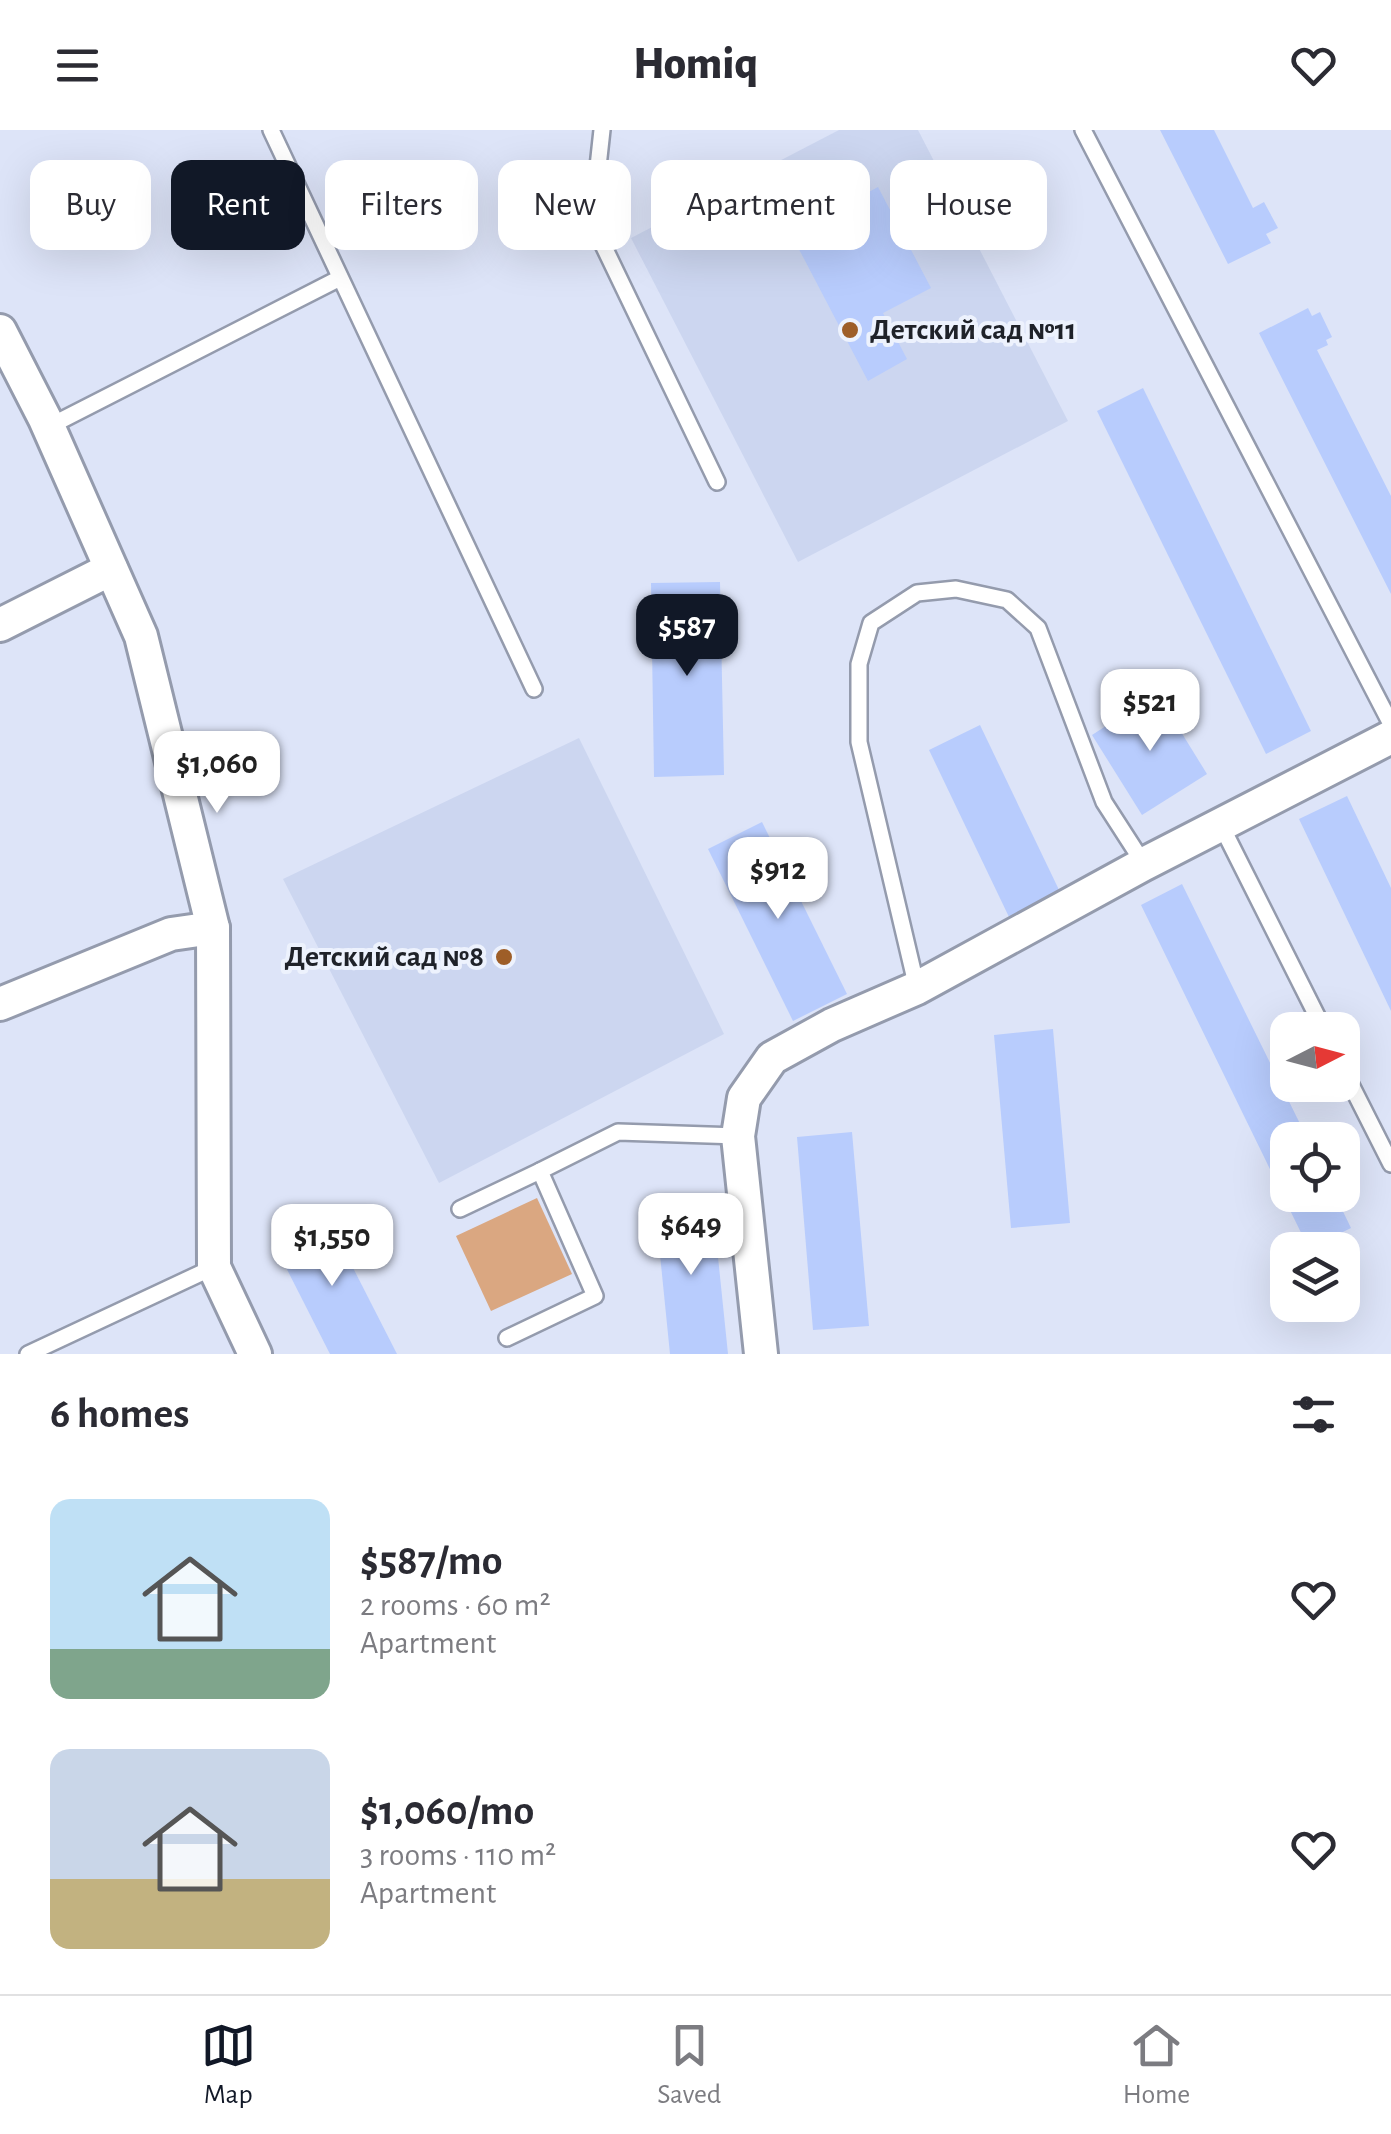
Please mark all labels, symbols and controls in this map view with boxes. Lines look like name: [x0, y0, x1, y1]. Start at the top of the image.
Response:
icon: menu: [50, 38, 105, 93]
icon: heart: [1286, 38, 1341, 93]
text: Homiq: [633, 42, 758, 87]
chip: Buy: [30, 160, 151, 250]
chip: Rent: [171, 160, 305, 250]
chip: Filters: [325, 160, 478, 250]
chip: New: [498, 160, 631, 250]
chip: Apartment: [651, 160, 870, 250]
chip: House: [890, 160, 1047, 250]
place label: Детский сад №11: [870, 315, 1076, 345]
marker: Детский сад №11: [839, 319, 861, 341]
pin: $587: [628, 594, 746, 679]
text: $587: [658, 610, 716, 642]
pin: $521: [1091, 669, 1209, 754]
text: $521: [1123, 685, 1177, 717]
pin: $1,060: [136, 731, 298, 816]
text: $1,060: [176, 747, 258, 779]
pin: $912: [719, 837, 837, 922]
text: $912: [750, 853, 806, 885]
place label: Детский сад №8: [284, 942, 484, 972]
marker: Детский сад №8: [493, 946, 515, 968]
north arrow: [1270, 1012, 1360, 1102]
map controls: [1270, 1012, 1360, 1322]
button: locate: [1270, 1122, 1360, 1212]
pin: $649: [632, 1193, 750, 1278]
pin: $1,550: [251, 1204, 413, 1289]
text: $649: [660, 1209, 722, 1241]
text: $1,550: [293, 1220, 371, 1252]
button: layers: [1270, 1232, 1360, 1322]
icon: filters: [1286, 1387, 1341, 1442]
text: 6 homes: [50, 1393, 189, 1435]
icon: home: [130, 1539, 250, 1659]
text: $587/mo: [360, 1540, 502, 1582]
icon: heart: [1286, 1572, 1341, 1627]
text: 2 rooms · 60 m²: [360, 1589, 551, 1621]
text: Apartment: [360, 1627, 496, 1659]
icon: home: [130, 1789, 250, 1909]
text: $1,060/mo: [360, 1790, 534, 1832]
icon: heart: [1286, 1822, 1341, 1877]
text: 3 rooms · 110 m²: [360, 1839, 556, 1871]
text: Apartment: [360, 1877, 496, 1909]
tab: Map: [201, 2018, 256, 2112]
tab: Saved: [657, 2018, 721, 2112]
tab: Home: [1123, 2018, 1190, 2112]

